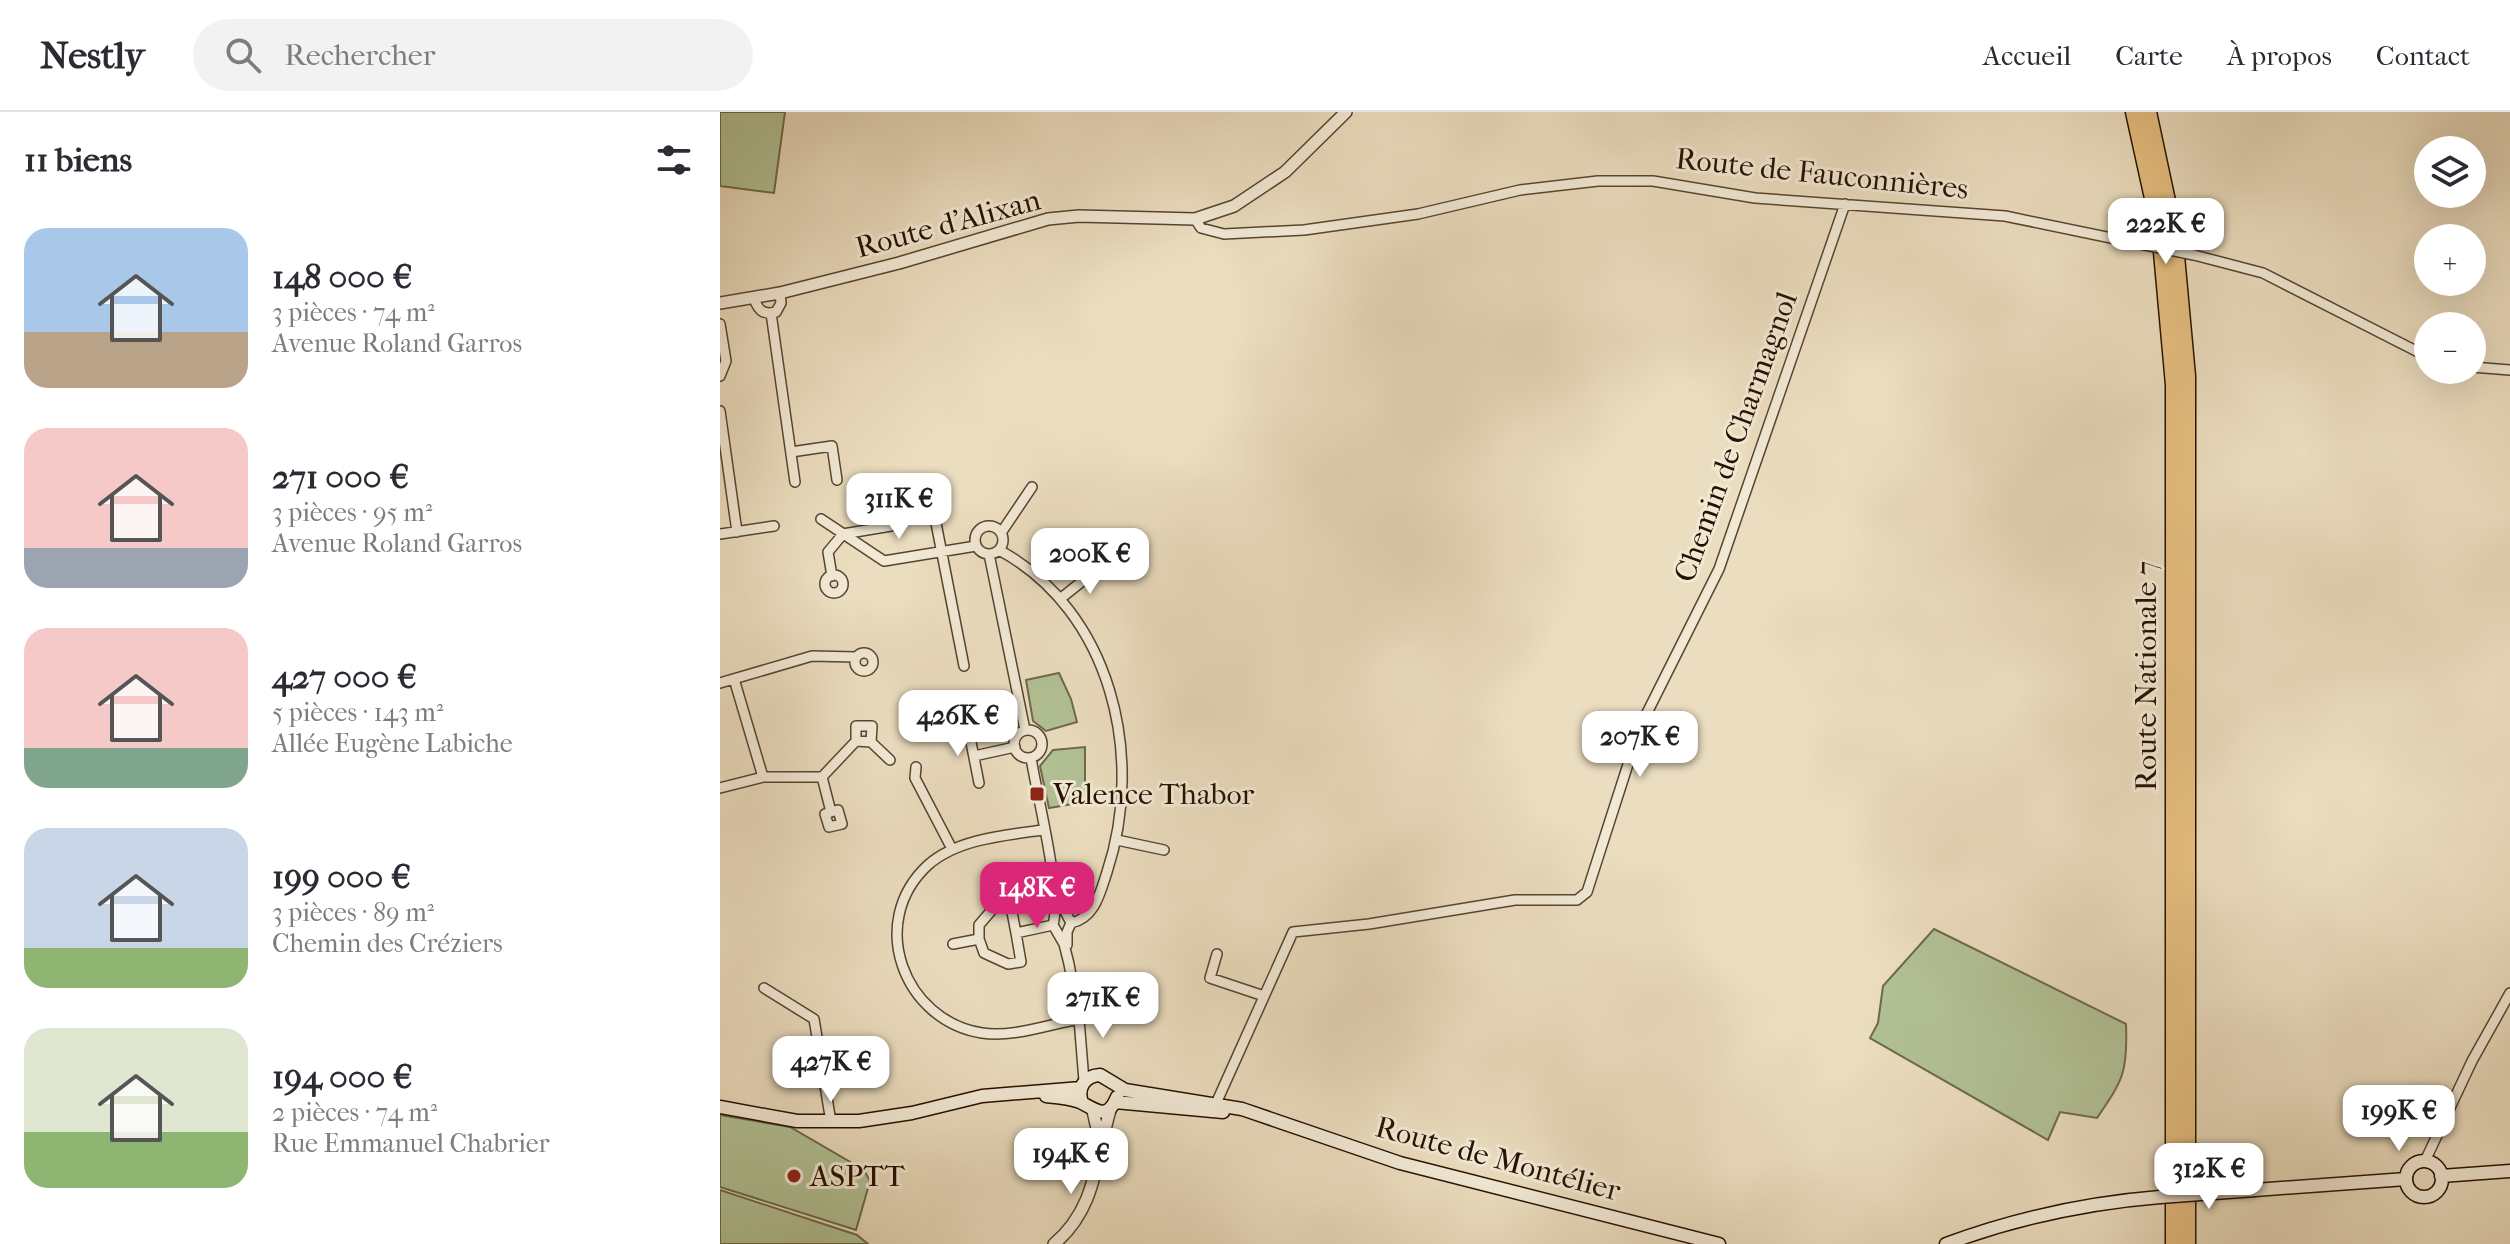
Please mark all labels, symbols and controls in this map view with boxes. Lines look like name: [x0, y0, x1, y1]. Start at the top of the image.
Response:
search box: [193, 19, 753, 91]
text: Nestly: [40, 33, 145, 78]
icon: search: [221, 33, 265, 77]
text: Rechercher: [285, 38, 435, 73]
text: Accueil: [1983, 39, 2071, 72]
text: Carte: [2115, 39, 2183, 72]
text: À propos: [2227, 39, 2332, 72]
text: Contact: [2376, 39, 2470, 72]
map controls: [2414, 136, 2486, 384]
button: layers: [2414, 136, 2486, 208]
icon: filters: [652, 138, 696, 182]
text: 11 biens: [24, 140, 132, 180]
street label: Route de Fauconnières: [1674, 141, 1970, 207]
street label: Route d'Alixan: [852, 182, 1045, 266]
pin: 222K €: [2101, 198, 2231, 266]
text: 222K €: [2126, 208, 2206, 239]
button: +: [2414, 224, 2486, 296]
text: 148 000 €: [272, 257, 412, 297]
icon: home: [88, 260, 184, 356]
street label: Chemin de Charmagnol: [1667, 287, 1805, 587]
text: 3 pièces · 74 m²: [272, 297, 435, 328]
button: −: [2414, 312, 2486, 384]
text: Avenue Roland Garros: [272, 328, 522, 359]
text: 271 000 €: [272, 457, 409, 497]
icon: home: [88, 460, 184, 556]
pin: 311K €: [834, 473, 964, 541]
text: 311K €: [864, 483, 934, 514]
text: 3 pièces · 95 m²: [272, 497, 432, 528]
text: Avenue Roland Garros: [272, 528, 522, 559]
pin: 200K €: [1025, 528, 1155, 596]
text: 200K €: [1049, 538, 1131, 569]
street label: Route Nationale 7: [2129, 561, 2164, 791]
text: 427 000 €: [272, 657, 417, 697]
icon: home: [88, 660, 184, 756]
pin: 426K €: [893, 690, 1023, 758]
text: 5 pièces · 143 m²: [272, 697, 443, 728]
text: 426K €: [917, 700, 999, 731]
pin: 207K €: [1575, 711, 1705, 779]
text: 207K €: [1600, 721, 1680, 752]
text: Allée Eugène Labiche: [272, 728, 513, 759]
place label: Valence Thabor: [1052, 777, 1254, 812]
marker: Valence Thabor: [1028, 785, 1046, 803]
text: 199 000 €: [272, 857, 411, 897]
icon: home: [88, 860, 184, 956]
pin: 148K €: [972, 862, 1102, 930]
text: 148K €: [998, 872, 1076, 903]
text: 3 pièces · 89 m²: [272, 897, 434, 928]
text: Chemin des Créziers: [272, 928, 503, 959]
pin: 271K €: [1038, 972, 1168, 1040]
text: 271K €: [1065, 982, 1141, 1013]
pin: 427K €: [766, 1036, 896, 1104]
text: 427K €: [790, 1046, 872, 1077]
text: 194 000 €: [272, 1057, 413, 1097]
icon: home: [88, 1060, 184, 1156]
pin: 199K €: [2334, 1085, 2464, 1153]
text: 199K €: [2361, 1095, 2437, 1126]
text: 2 pièces · 74 m²: [272, 1097, 437, 1128]
street label: Route de Montélier: [1372, 1109, 1624, 1209]
text: Rue Emmanuel Chabrier: [272, 1128, 550, 1159]
pin: 194K €: [1006, 1128, 1136, 1196]
text: 194K €: [1032, 1138, 1110, 1169]
pin: 312K €: [2144, 1143, 2274, 1211]
text: 312K €: [2172, 1153, 2246, 1184]
place label: ASPTT: [809, 1159, 905, 1194]
marker: ASPTT: [785, 1167, 803, 1185]

